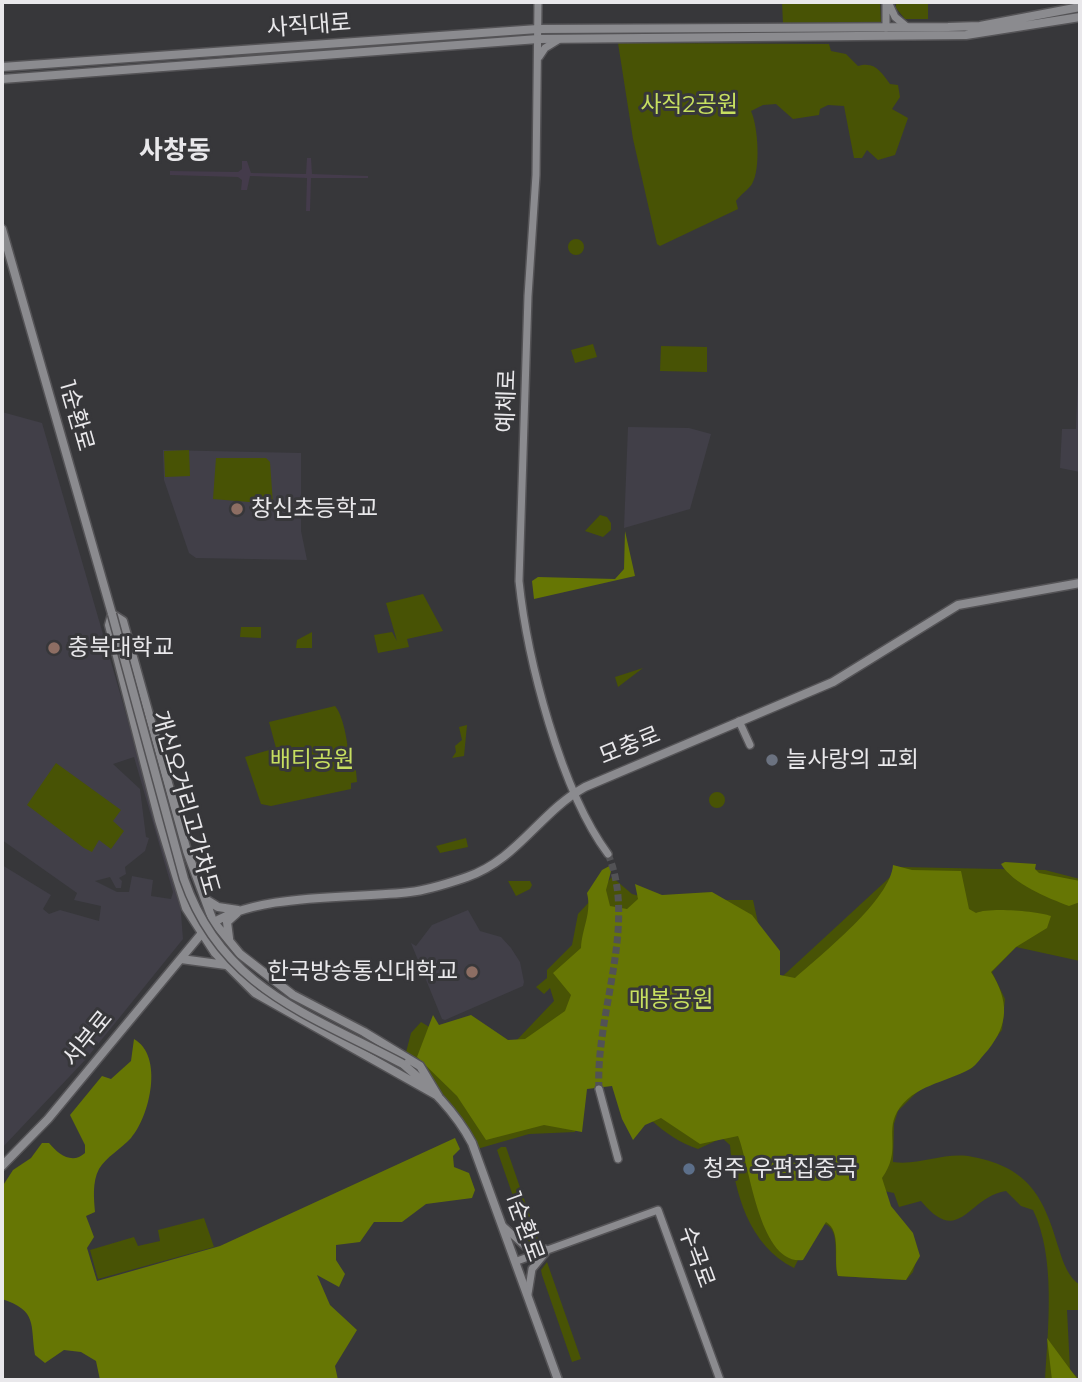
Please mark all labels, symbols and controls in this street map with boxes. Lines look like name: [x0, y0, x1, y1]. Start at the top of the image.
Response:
street label: 사직대로: [266, 9, 352, 43]
park label: 사직2공원: [640, 91, 738, 119]
district label: 사창동: [139, 135, 211, 167]
street label: 예체로: [492, 369, 522, 433]
street label: 1순환로: [53, 378, 99, 454]
place label: 창신초등학교: [251, 495, 378, 523]
marker: 창신초등학교: [229, 501, 245, 517]
place label: 충북대학교: [68, 634, 174, 662]
marker: 충북대학교: [46, 640, 62, 656]
street label: 개신오거리고가차도: [145, 708, 225, 898]
street label: 모충로: [595, 721, 665, 771]
park label: 배티공원: [270, 746, 354, 774]
place label: 늘사랑의 교회: [786, 746, 919, 774]
marker: 늘사랑의 교회: [764, 752, 780, 768]
place label: 한국방송통신대학교: [268, 958, 458, 986]
marker: 한국방송통신대학교: [464, 964, 480, 980]
park label: 매봉공원: [629, 986, 713, 1014]
street label: 서부로: [57, 1006, 119, 1072]
place label: 청주 우편집중국: [703, 1155, 857, 1183]
marker: 청주 우편집중국: [681, 1161, 697, 1177]
street label: 1순환로: [499, 1189, 549, 1265]
street label: 수곡로: [672, 1222, 720, 1292]

